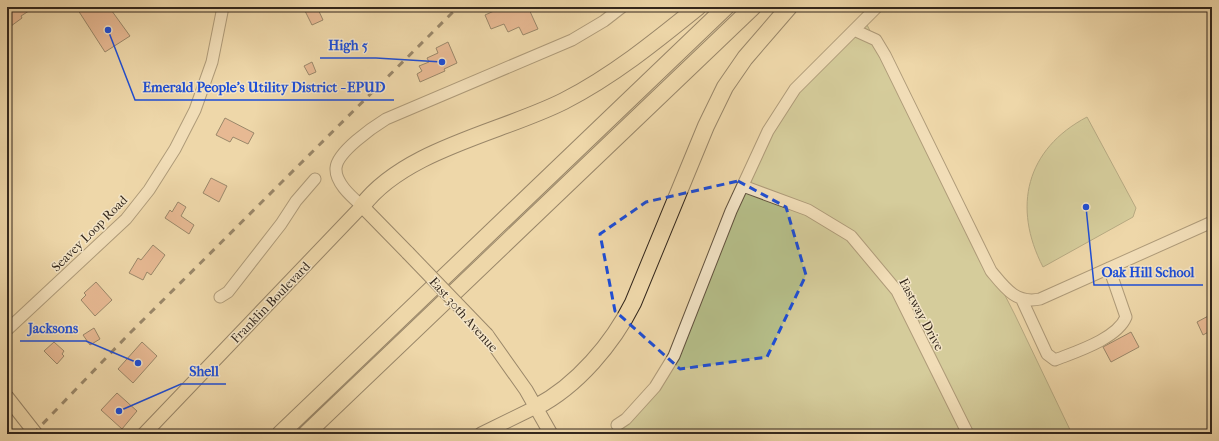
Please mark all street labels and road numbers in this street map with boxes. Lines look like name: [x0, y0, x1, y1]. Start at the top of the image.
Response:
street label: Seavey Loop Road: [48, 192, 131, 274]
street label: Franklin Boulevard: [228, 258, 314, 346]
street label: East 30th Avenue: [426, 274, 501, 355]
street label: Eastway Drive: [896, 275, 947, 354]

